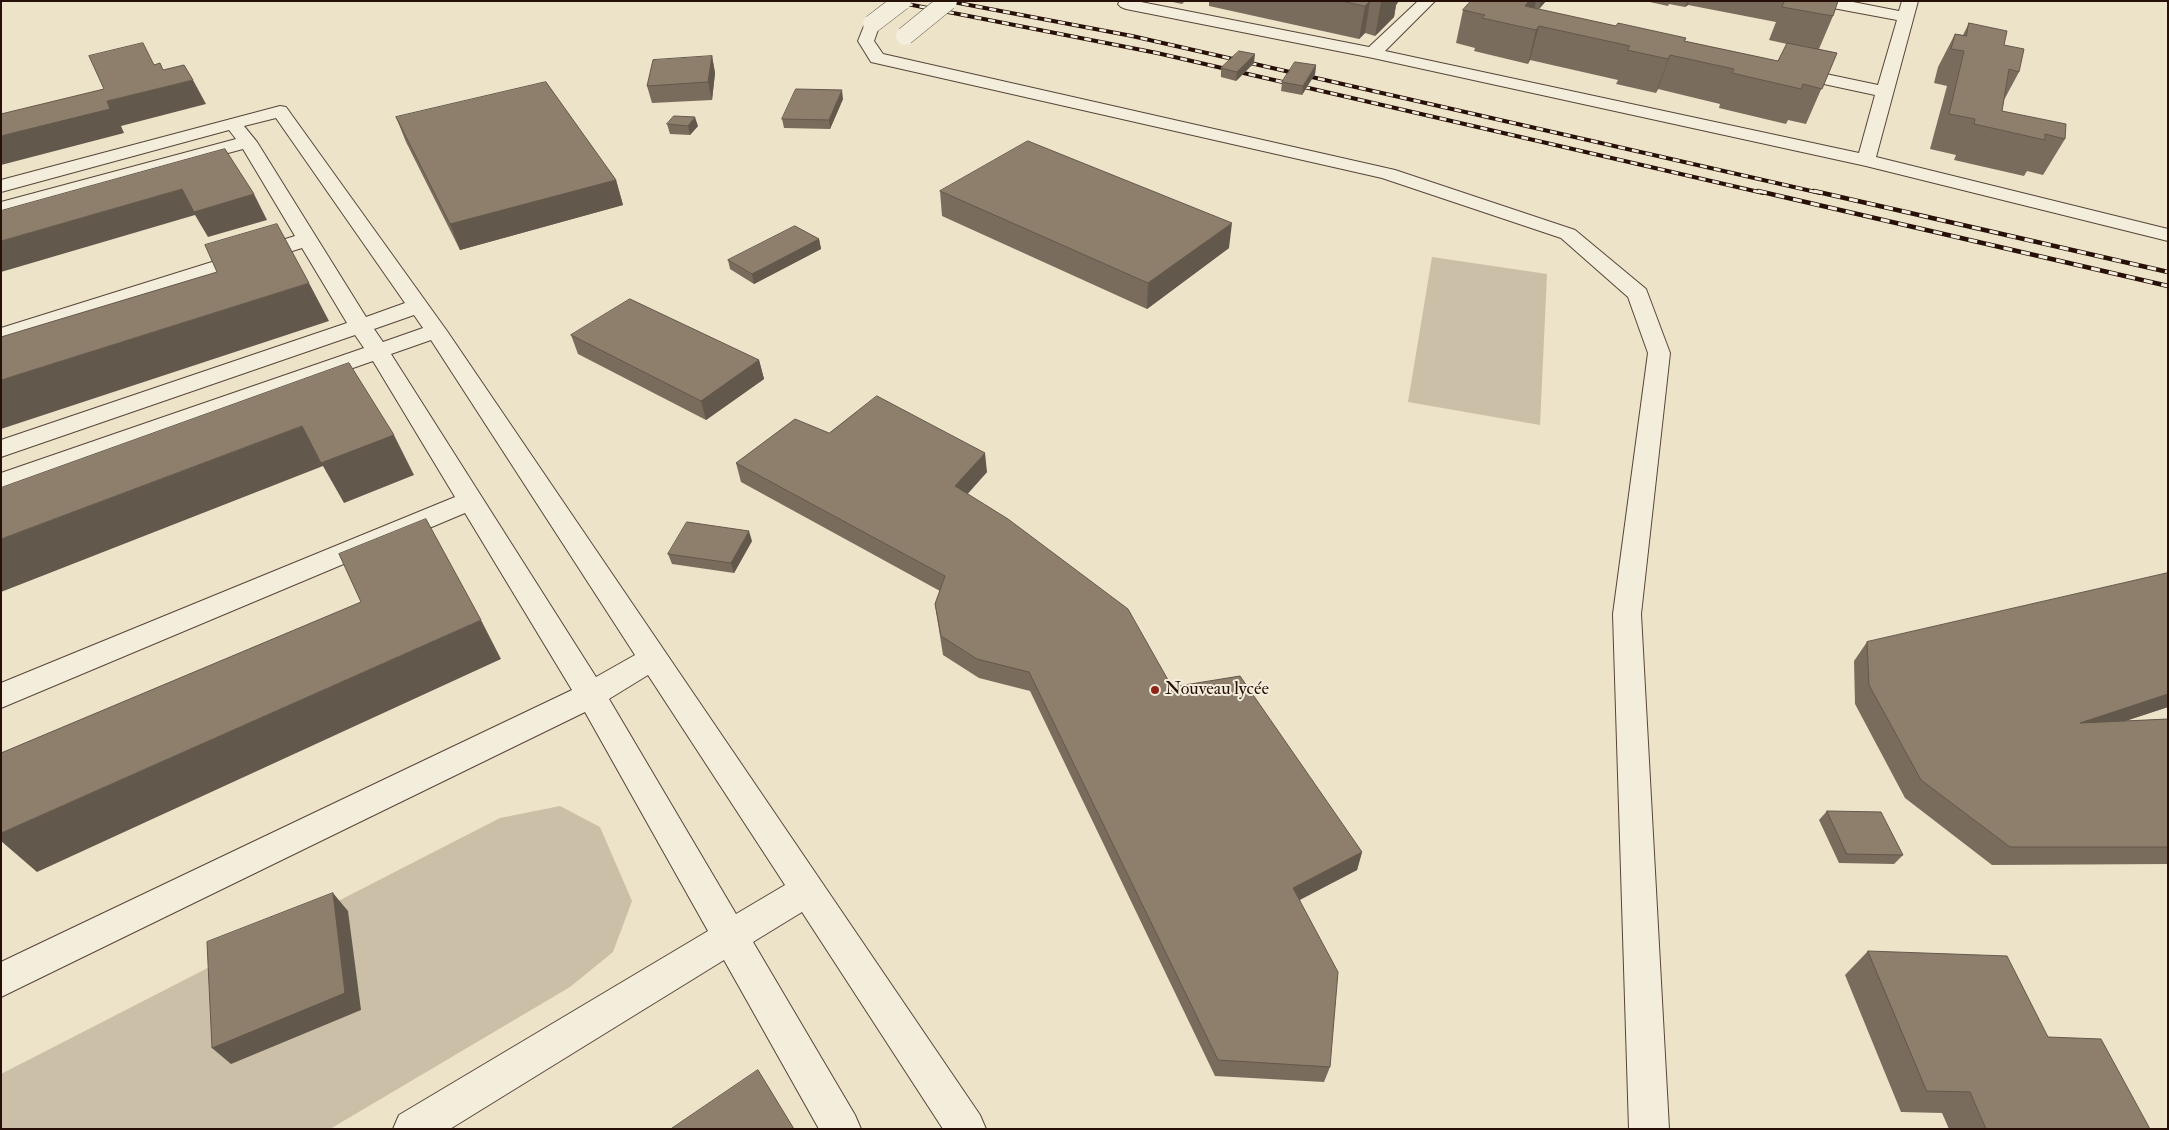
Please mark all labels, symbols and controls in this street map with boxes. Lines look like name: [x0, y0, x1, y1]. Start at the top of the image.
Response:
place label: Nouveau lycée: [1165, 679, 1269, 701]
marker: Nouveau lycée: [1149, 684, 1161, 696]

